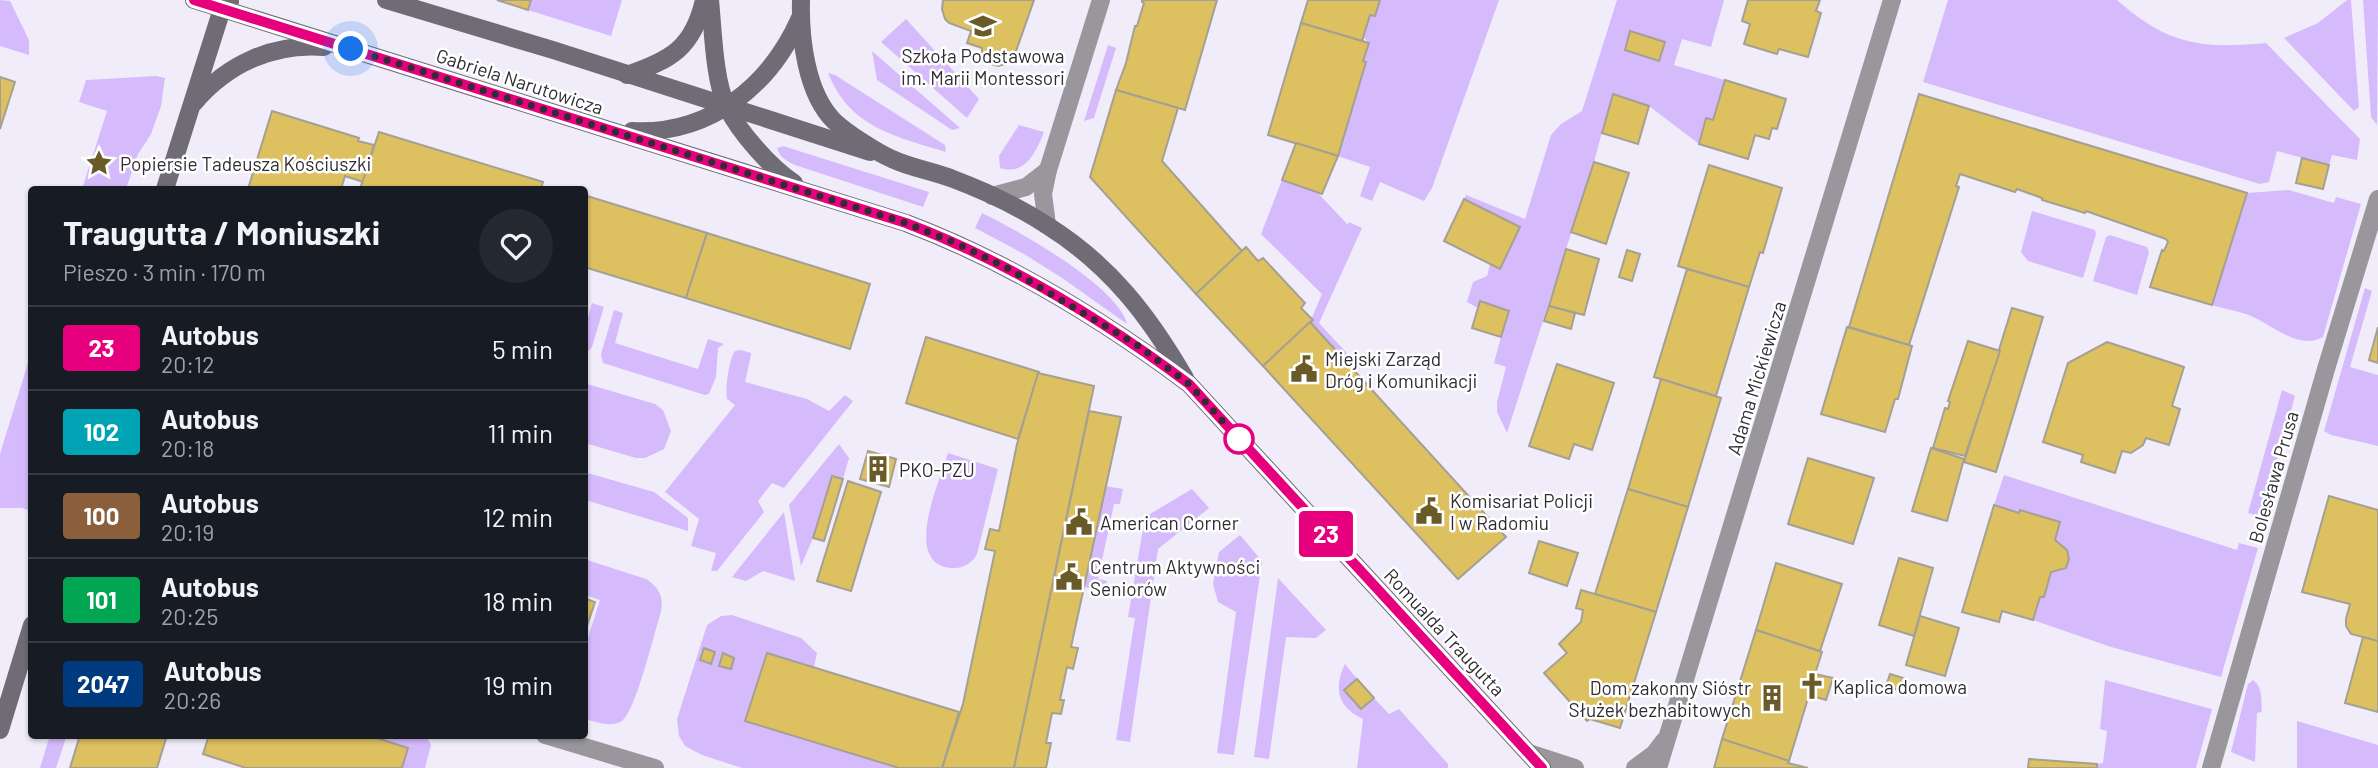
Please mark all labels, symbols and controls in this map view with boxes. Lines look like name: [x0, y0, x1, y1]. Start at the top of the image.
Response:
school or university icon: Szkoła Podstawowa im. Marii Montessori: [968, 11, 998, 41]
your location: [333, 31, 368, 66]
street label: Gabriela Narutowicza: [434, 43, 606, 119]
place label: Szkoła Podstawowa im. Marii Montessori: [901, 44, 1065, 89]
place icon: Popiersie Tadeusza Kościuszki: [84, 148, 114, 178]
place label: Popiersie Tadeusza Kościuszki: [120, 152, 371, 175]
button: heart: [479, 209, 553, 283]
text: Traugutta / Moniuszki: [63, 212, 380, 252]
text: Pieszo · 3 min · 170 m: [63, 258, 266, 286]
street label: Adama Mickiewicza: [1722, 298, 1790, 458]
text: Autobus: [161, 319, 259, 350]
text: 23: [88, 333, 115, 362]
text: 5 min: [492, 333, 553, 364]
place label: Miejski Zarząd Dróg i Komunikacji: [1325, 347, 1477, 392]
text: 20:12: [161, 350, 215, 378]
public building icon: Miejski Zarząd Dróg i Komunikacji: [1289, 354, 1319, 384]
text: Autobus: [161, 403, 259, 434]
street label: Bolesława Prusa: [2243, 408, 2303, 546]
text: 102: [84, 417, 119, 446]
text: 11 min: [487, 417, 553, 448]
unlabelled marker: [1224, 424, 1254, 454]
text: 20:18: [161, 434, 214, 462]
building icon: PKO-PZU: [863, 454, 893, 484]
place label: PKO-PZU: [899, 458, 975, 481]
text: Autobus: [161, 487, 259, 518]
place label: Komisariat Policji I w Radomiu: [1450, 489, 1593, 534]
public building icon: Komisariat Policji I w Radomiu: [1414, 496, 1444, 526]
text: 100: [84, 501, 119, 530]
text: 12 min: [483, 501, 553, 532]
public building icon: American Corner: [1064, 507, 1094, 537]
place label: American Corner: [1100, 511, 1239, 534]
line badge: 23: [1294, 511, 1358, 557]
text: 20:19: [161, 518, 214, 546]
text: 23: [1313, 519, 1339, 548]
place label: Centrum Aktywności Seniorów: [1090, 555, 1260, 600]
public building icon: Centrum Aktywności Seniorów: [1054, 562, 1084, 592]
street label: Romualda Traugutta: [1380, 563, 1510, 701]
text: Autobus: [161, 571, 259, 602]
text: 101: [86, 585, 117, 614]
text: 18 min: [483, 585, 553, 616]
text: 20:25: [161, 602, 218, 630]
text: Autobus: [164, 655, 262, 686]
text: 2047: [77, 669, 129, 698]
text: 19 min: [483, 669, 553, 700]
church icon: Kaplica domowa: [1797, 671, 1827, 701]
place label: Kaplica domowa: [1833, 675, 1967, 698]
place label: Dom zakonny Sióstr Służek bezhabitowych: [1568, 676, 1751, 721]
building icon: Dom zakonny Sióstr Służek bezhabitowych: [1757, 683, 1787, 713]
text: 20:26: [164, 686, 221, 714]

